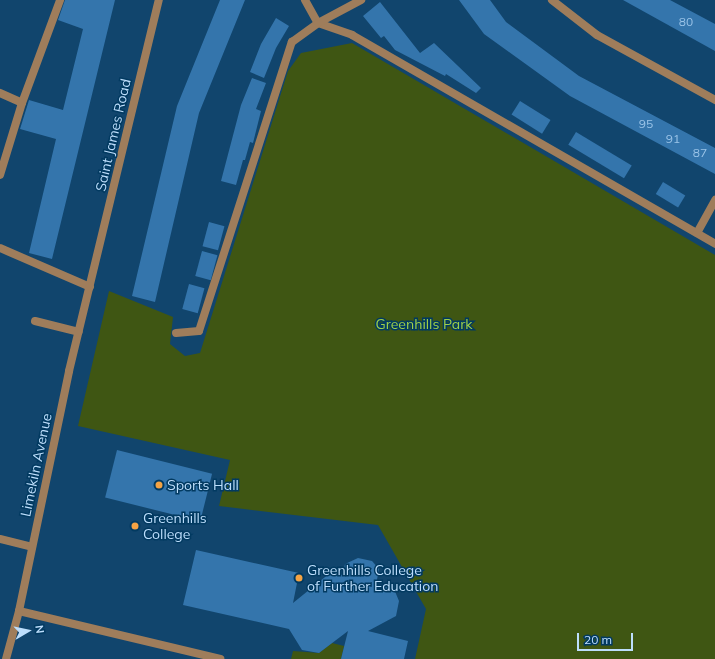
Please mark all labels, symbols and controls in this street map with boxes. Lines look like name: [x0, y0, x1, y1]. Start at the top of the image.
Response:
house number: 80: [679, 15, 693, 29]
street label: Saint James Road: [92, 77, 134, 193]
house number: 95: [639, 117, 653, 131]
house number: 91: [666, 132, 680, 146]
house number: 87: [693, 146, 707, 160]
park label: Greenhills Park: [376, 316, 472, 332]
street label: Limekiln Avenue: [17, 412, 55, 518]
place label: Sports Hall: [167, 477, 239, 493]
marker: Sports Hall: [154, 480, 164, 490]
place label: Greenhills College: [143, 510, 207, 542]
marker: Greenhills College: [130, 521, 140, 531]
place label: Greenhills College of Further Education: [307, 562, 438, 594]
marker: Greenhills College of Further Education: [294, 573, 304, 583]
north arrow: [8, 611, 48, 651]
text: N: [32, 624, 47, 634]
scale bar: [579, 625, 635, 651]
text: 20 m: [584, 632, 612, 647]

